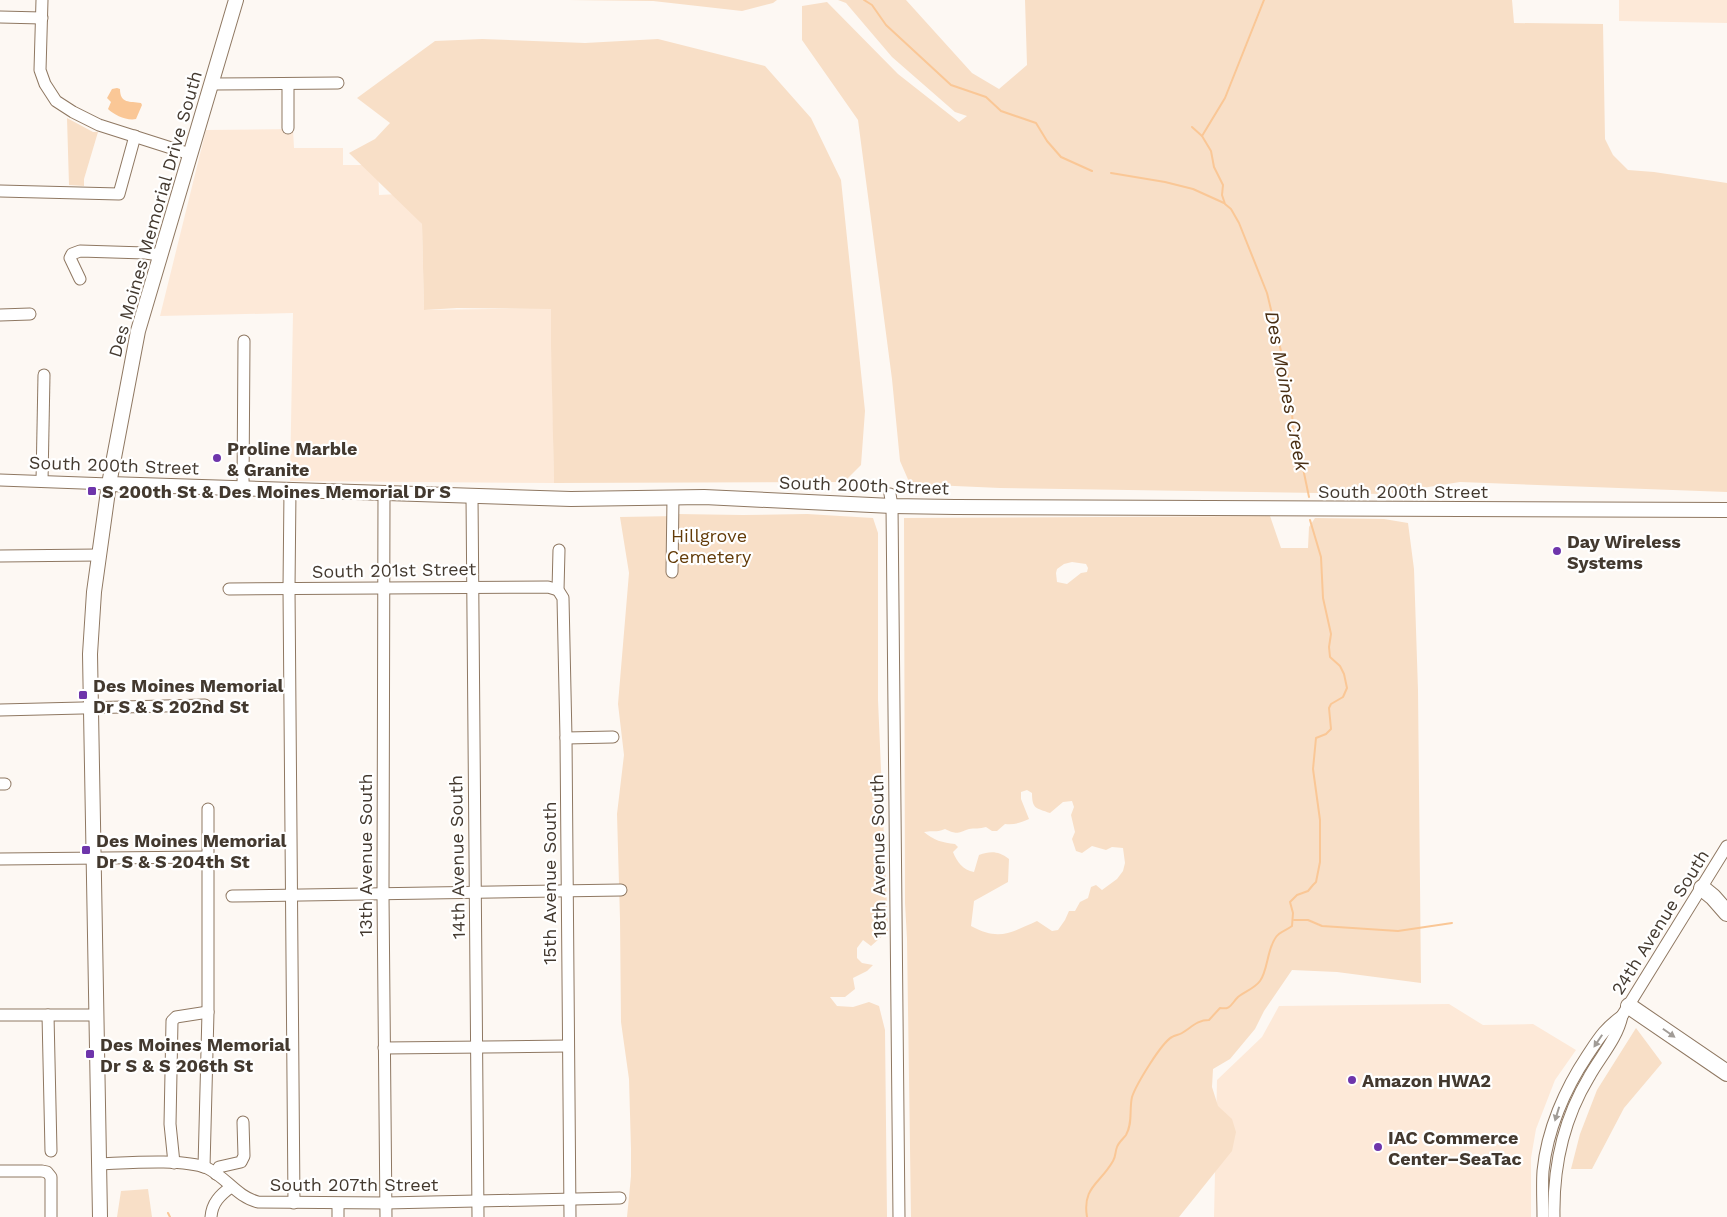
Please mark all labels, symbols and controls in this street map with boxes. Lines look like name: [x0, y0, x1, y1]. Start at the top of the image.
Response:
street label: Des Moines Memorial Drive South: [104, 68, 206, 360]
water label: Des Moines Creek: [1260, 309, 1314, 474]
place label: Proline Marble & Granite: [227, 438, 357, 480]
street label: South 200th Street: [29, 452, 200, 478]
marker: Proline Marble & Granite: [211, 452, 223, 464]
street label: South 200th Street: [779, 472, 950, 498]
place label: S 200th St & Des Moines Memorial Dr S: [102, 481, 451, 502]
street label: South 200th Street: [1318, 481, 1489, 502]
marker: S 200th St & Des Moines Memorial Dr S: [86, 485, 98, 497]
park label: Hillgrove Cemetery: [667, 525, 752, 567]
place label: Day Wireless Systems: [1567, 531, 1681, 573]
marker: Day Wireless Systems: [1551, 545, 1563, 557]
street label: South 201st Street: [312, 558, 477, 582]
place label: Des Moines Memorial Dr S & S 202nd St: [93, 675, 284, 717]
marker: Des Moines Memorial Dr S & S 202nd St: [77, 689, 89, 701]
street label: 13th Avenue South: [355, 773, 376, 937]
street label: 18th Avenue South: [866, 774, 890, 938]
street label: 14th Avenue South: [445, 775, 469, 939]
street label: 15th Avenue South: [539, 801, 560, 965]
place label: Des Moines Memorial Dr S & S 204th St: [96, 830, 287, 872]
marker: Des Moines Memorial Dr S & S 204th St: [80, 844, 92, 856]
street label: 24th Avenue South: [1607, 846, 1713, 998]
one-way arrow: [1663, 1028, 1676, 1038]
place label: Des Moines Memorial Dr S & S 206th St: [100, 1034, 291, 1076]
one-way arrow: [1593, 1034, 1603, 1047]
marker: Des Moines Memorial Dr S & S 206th St: [84, 1048, 96, 1060]
place label: Amazon HWA2: [1362, 1070, 1491, 1091]
marker: Amazon HWA2: [1346, 1074, 1358, 1086]
one-way arrow: [1553, 1106, 1561, 1121]
place label: IAC Commerce Center–SeaTac: [1388, 1127, 1522, 1169]
marker: IAC Commerce Center–SeaTac: [1372, 1141, 1384, 1153]
street label: South 207th Street: [270, 1174, 439, 1195]

